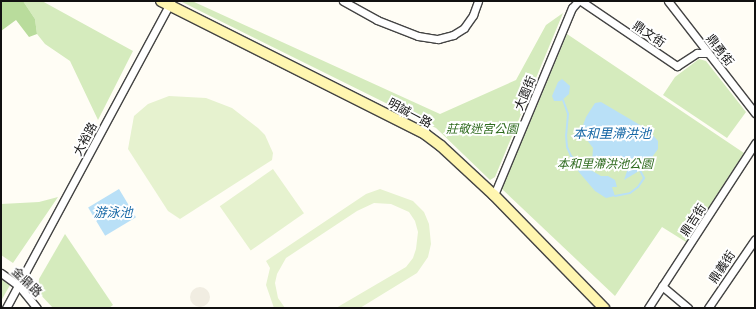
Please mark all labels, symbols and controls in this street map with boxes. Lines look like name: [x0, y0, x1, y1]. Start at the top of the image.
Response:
street label: 鼎文街: [630, 18, 668, 50]
street label: 鼎勇街: [703, 31, 737, 69]
street label: 大園街: [511, 74, 539, 112]
street label: 明誠一路: [385, 95, 435, 131]
street label: 大裕路: [70, 120, 100, 158]
park label: 莊敬迷宮公園: [446, 122, 518, 136]
water label: 本和里滯洪池: [573, 126, 651, 142]
park label: 本和里滯洪池公園: [557, 157, 653, 171]
street label: 鼎吉街: [677, 201, 709, 239]
water label: 游泳池: [94, 205, 132, 221]
street label: 鼎義街: [706, 248, 738, 286]
street label: 金鼎路: [9, 264, 45, 300]

